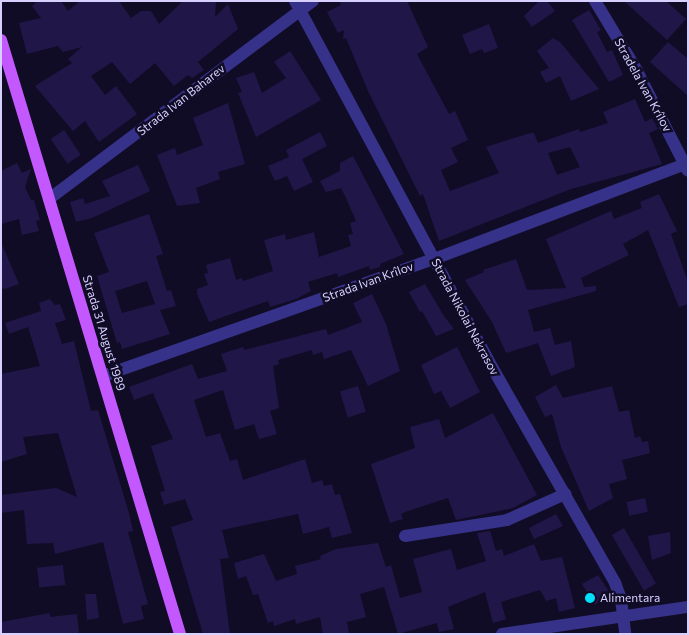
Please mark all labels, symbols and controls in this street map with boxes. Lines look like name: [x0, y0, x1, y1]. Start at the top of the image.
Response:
street label: Stradela Ivan Krîlov: [611, 36, 675, 134]
street label: Strada Ivan Baharev: [134, 61, 228, 139]
street label: Strada Nikolai Nekrasov: [428, 256, 502, 378]
street label: Strada Ivan Krîlov: [321, 259, 415, 305]
street label: Strada 31 August 1989: [80, 273, 128, 393]
place label: Alimentara: [600, 591, 660, 605]
marker: Alimentara: [584, 592, 596, 604]

